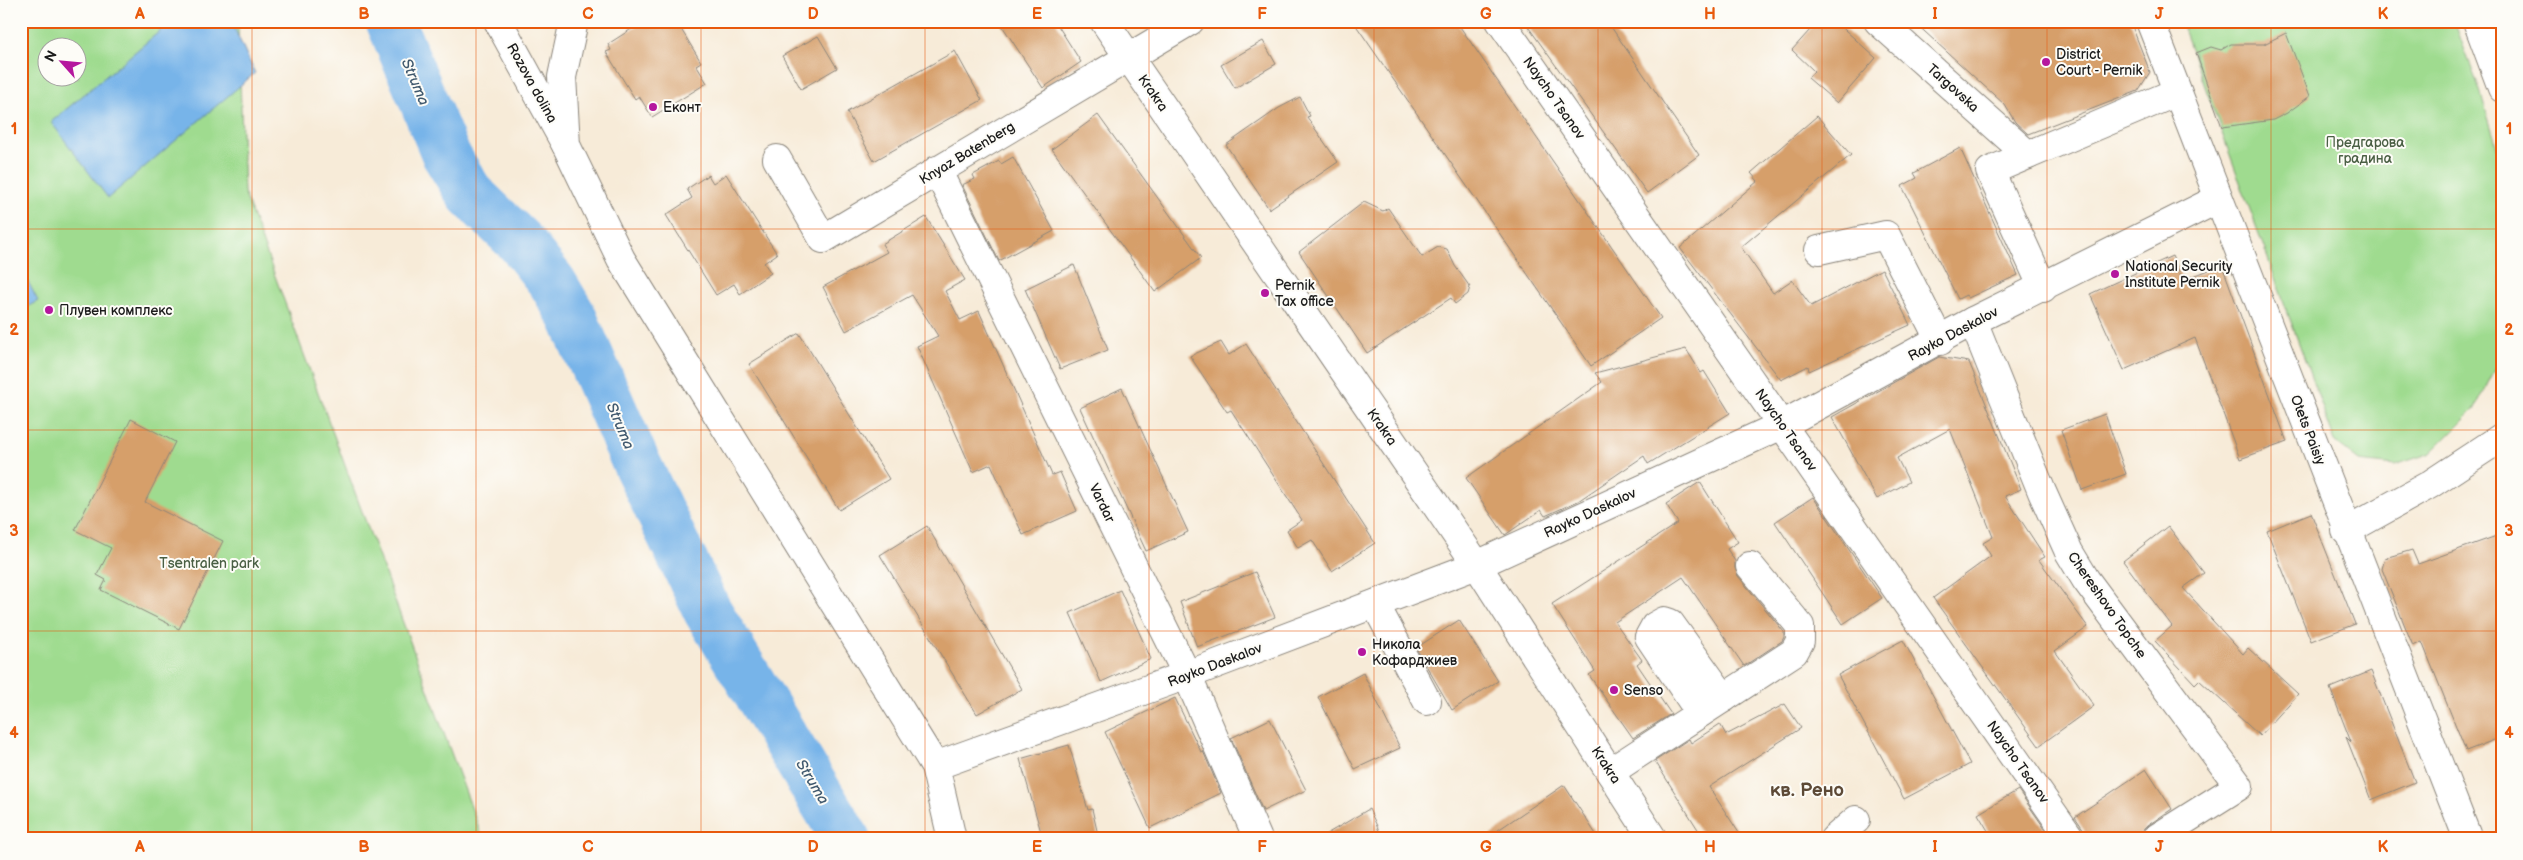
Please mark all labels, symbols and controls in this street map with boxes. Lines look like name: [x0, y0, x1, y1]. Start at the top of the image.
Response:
text: A: [134, 5, 145, 24]
text: B: [358, 5, 370, 24]
text: C: [582, 5, 594, 24]
text: D: [807, 5, 819, 24]
text: E: [1032, 5, 1042, 24]
text: F: [1257, 5, 1267, 24]
text: G: [1480, 5, 1492, 24]
text: H: [1704, 5, 1716, 24]
text: I: [1932, 5, 1938, 24]
text: J: [2155, 5, 2164, 24]
text: K: [2378, 5, 2389, 24]
north arrow: [38, 38, 88, 88]
street label: Rozova dolina: [503, 40, 561, 126]
place label: District Court - Pernik: [2056, 46, 2142, 79]
text: N: [41, 48, 61, 65]
street label: Naycho Tsanov: [1519, 54, 1589, 143]
water label: Struma: [397, 56, 433, 108]
marker: District Court - Pernik: [2040, 56, 2052, 68]
street label: Targovska: [1924, 60, 1982, 116]
street label: Krakra: [1134, 71, 1172, 115]
place label: Еконт: [663, 99, 702, 116]
marker: Еконт: [647, 101, 659, 113]
street label: Knyaz Batenberg: [916, 118, 1018, 188]
text: 1: [11, 120, 17, 139]
text: 1: [2506, 120, 2512, 139]
park label: Предгарова градина: [2326, 134, 2405, 167]
place label: National Security Institute Pernik: [2125, 258, 2233, 291]
marker: National Security Institute Pernik: [2109, 268, 2121, 280]
place label: Pernik Tax office: [1275, 277, 1334, 310]
marker: Pernik Tax office: [1259, 287, 1271, 299]
place label: Плувен комплекс: [59, 302, 173, 319]
street label: Rayko Daskalov: [1905, 303, 2001, 365]
marker: Плувен комплекс: [43, 304, 55, 316]
text: 2: [9, 321, 19, 340]
text: 2: [2504, 321, 2514, 340]
street label: Naycho Tsanov: [1751, 386, 1821, 475]
street label: Otets Paisiy: [2287, 393, 2329, 468]
water label: Struma: [602, 400, 638, 452]
street label: Krakra: [1363, 405, 1401, 449]
street label: Vardar: [1085, 481, 1119, 526]
street label: Rayko Daskalov: [1541, 484, 1639, 542]
text: 3: [9, 522, 19, 541]
text: 3: [2504, 522, 2514, 541]
street label: Chereshovo Topche: [2064, 549, 2150, 661]
park label: Tsentralen park: [159, 555, 259, 572]
place label: Никола Кофарджиев: [1372, 636, 1458, 669]
street label: Rayko Daskalov: [1165, 639, 1265, 691]
marker: Никола Кофарджиев: [1356, 646, 1368, 658]
place label: Senso: [1624, 682, 1664, 699]
marker: Senso: [1608, 684, 1620, 696]
street label: Naycho Tsanov: [1983, 718, 2053, 807]
text: 4: [9, 724, 19, 743]
text: 4: [2504, 724, 2514, 743]
street label: Krakra: [1588, 743, 1624, 787]
water label: Struma: [791, 756, 833, 808]
district label: кв. Рено: [1770, 779, 1844, 802]
text: A: [134, 838, 145, 857]
text: B: [358, 838, 370, 857]
text: C: [582, 838, 594, 857]
text: D: [807, 838, 819, 857]
text: E: [1032, 838, 1042, 857]
text: F: [1257, 838, 1267, 857]
text: G: [1480, 838, 1492, 857]
text: H: [1704, 838, 1716, 857]
text: I: [1932, 838, 1938, 857]
text: J: [2155, 838, 2164, 857]
text: K: [2378, 838, 2389, 857]

